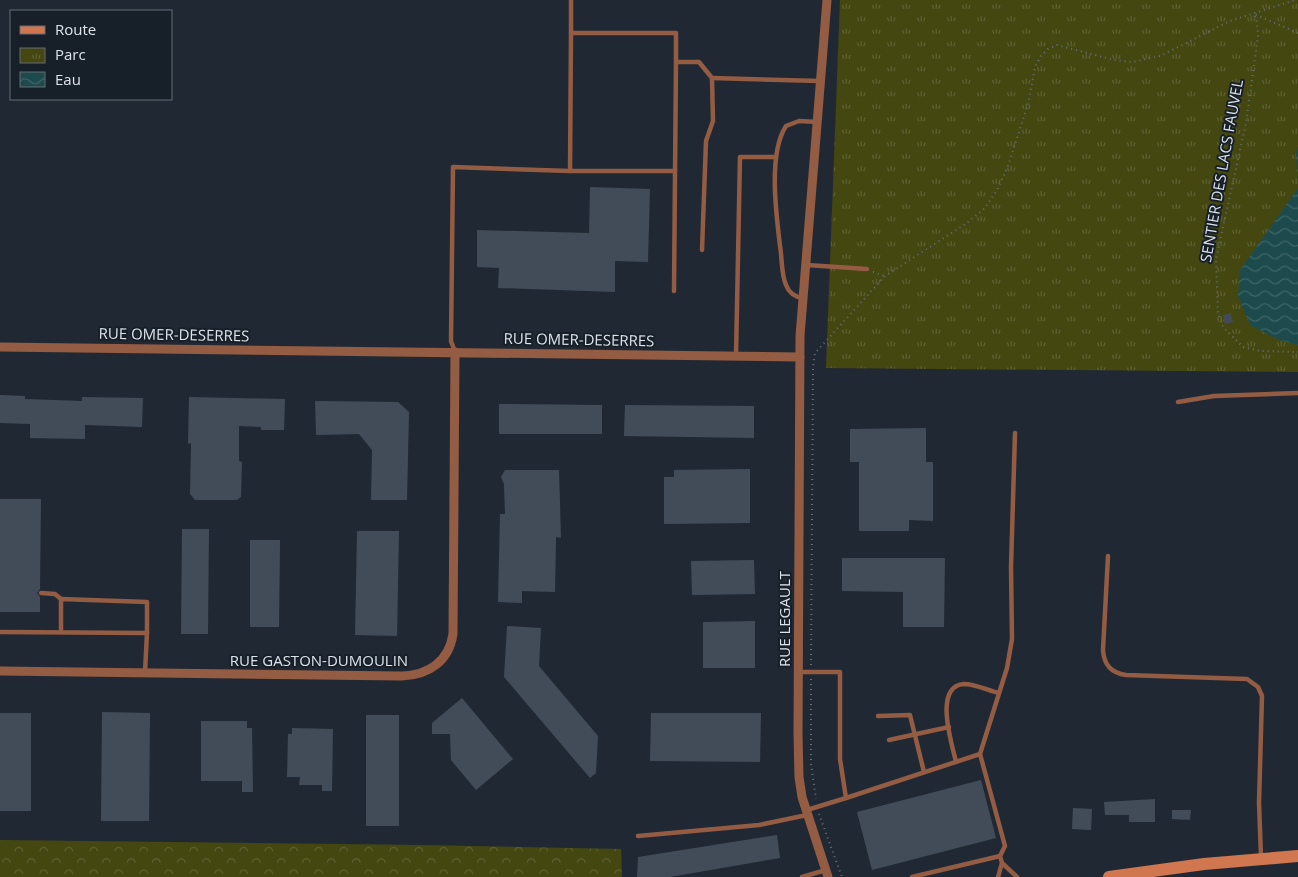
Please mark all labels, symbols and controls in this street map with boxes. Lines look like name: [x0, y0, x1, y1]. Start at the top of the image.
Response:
legend: [10, 10, 172, 100]
text: Route: [55, 19, 96, 39]
text: Parc: [55, 44, 86, 64]
text: Eau: [55, 69, 81, 89]
street label: SENTIER DES LACS FAUVEL: [1195, 78, 1247, 264]
street label: RUE OMER-DESERRES: [98, 323, 250, 345]
street label: RUE OMER-DESERRES: [503, 328, 655, 350]
street label: RUE LEGAULT: [774, 570, 794, 667]
street label: RUE GASTON-DUMOULIN: [230, 650, 408, 670]

